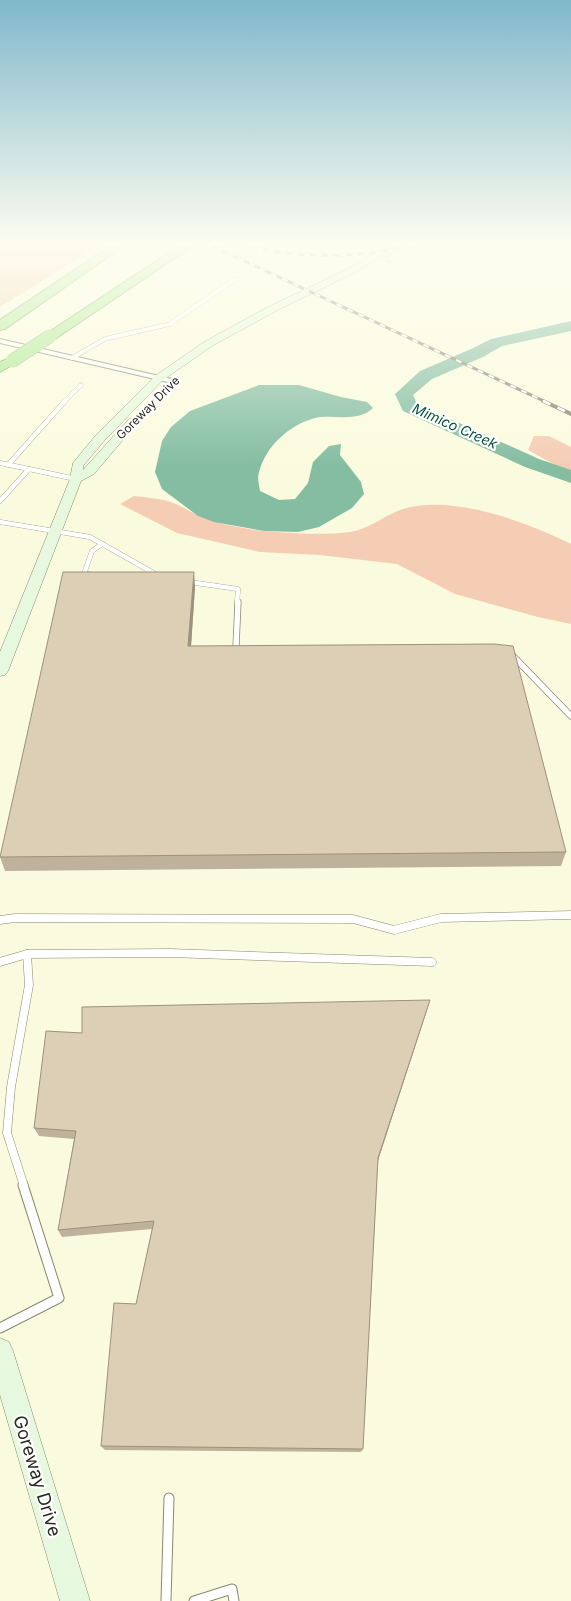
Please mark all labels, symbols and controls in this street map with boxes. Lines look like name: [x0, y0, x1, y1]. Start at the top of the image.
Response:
street label: Goreway Drive: [113, 373, 182, 442]
water label: Mimico Creek: [410, 399, 501, 452]
street label: Goreway Drive: [9, 1413, 66, 1539]

